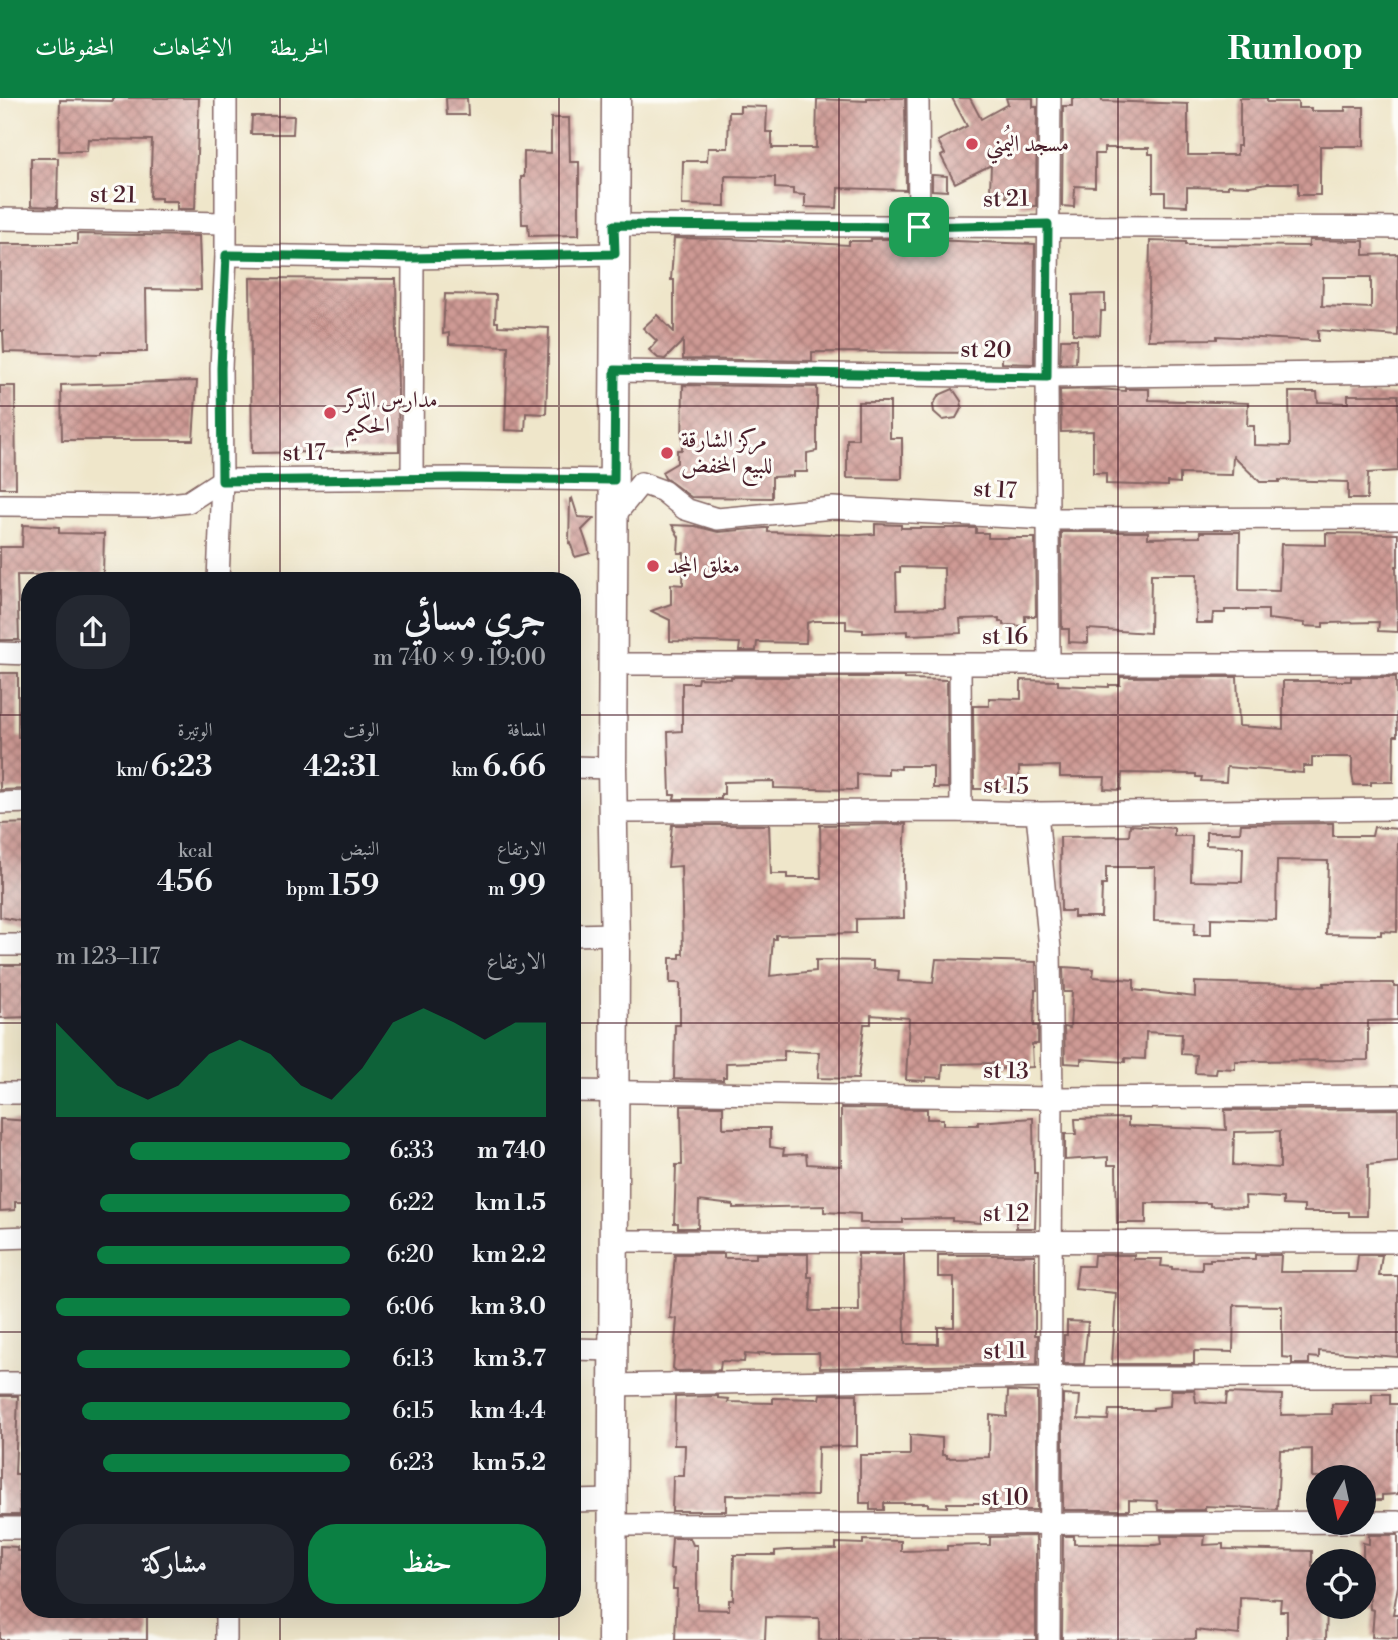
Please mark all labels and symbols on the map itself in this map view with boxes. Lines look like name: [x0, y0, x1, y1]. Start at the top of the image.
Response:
place label: مسجد اليُمني: [986, 124, 1069, 164]
marker: مسجد اليُمني: [964, 136, 980, 152]
street label: st 21: [90, 181, 137, 209]
street label: st 21: [983, 185, 1030, 213]
pin: [889, 197, 949, 257]
street label: st 20: [960, 336, 1012, 364]
place label: مدارس الذكر الحكيم: [342, 386, 438, 448]
marker: مدارس الذكر الحكيم: [322, 405, 338, 421]
place label: مركز الشارقة للبيع المخفض: [681, 426, 772, 486]
street label: st 17: [282, 439, 326, 467]
marker: مركز الشارقة للبيع المخفض: [659, 445, 675, 461]
street label: st 17: [973, 475, 1018, 505]
place label: مغلق المجد: [667, 552, 740, 580]
marker: مغلق المجد: [645, 558, 661, 574]
street label: st 16: [982, 623, 1028, 651]
street label: st 15: [983, 771, 1029, 801]
street label: st 13: [983, 1057, 1029, 1085]
street label: st 12: [983, 1200, 1029, 1228]
street label: st 11: [983, 1337, 1027, 1365]
north arrow: [1306, 1465, 1376, 1535]
street label: st 10: [981, 1484, 1029, 1512]

